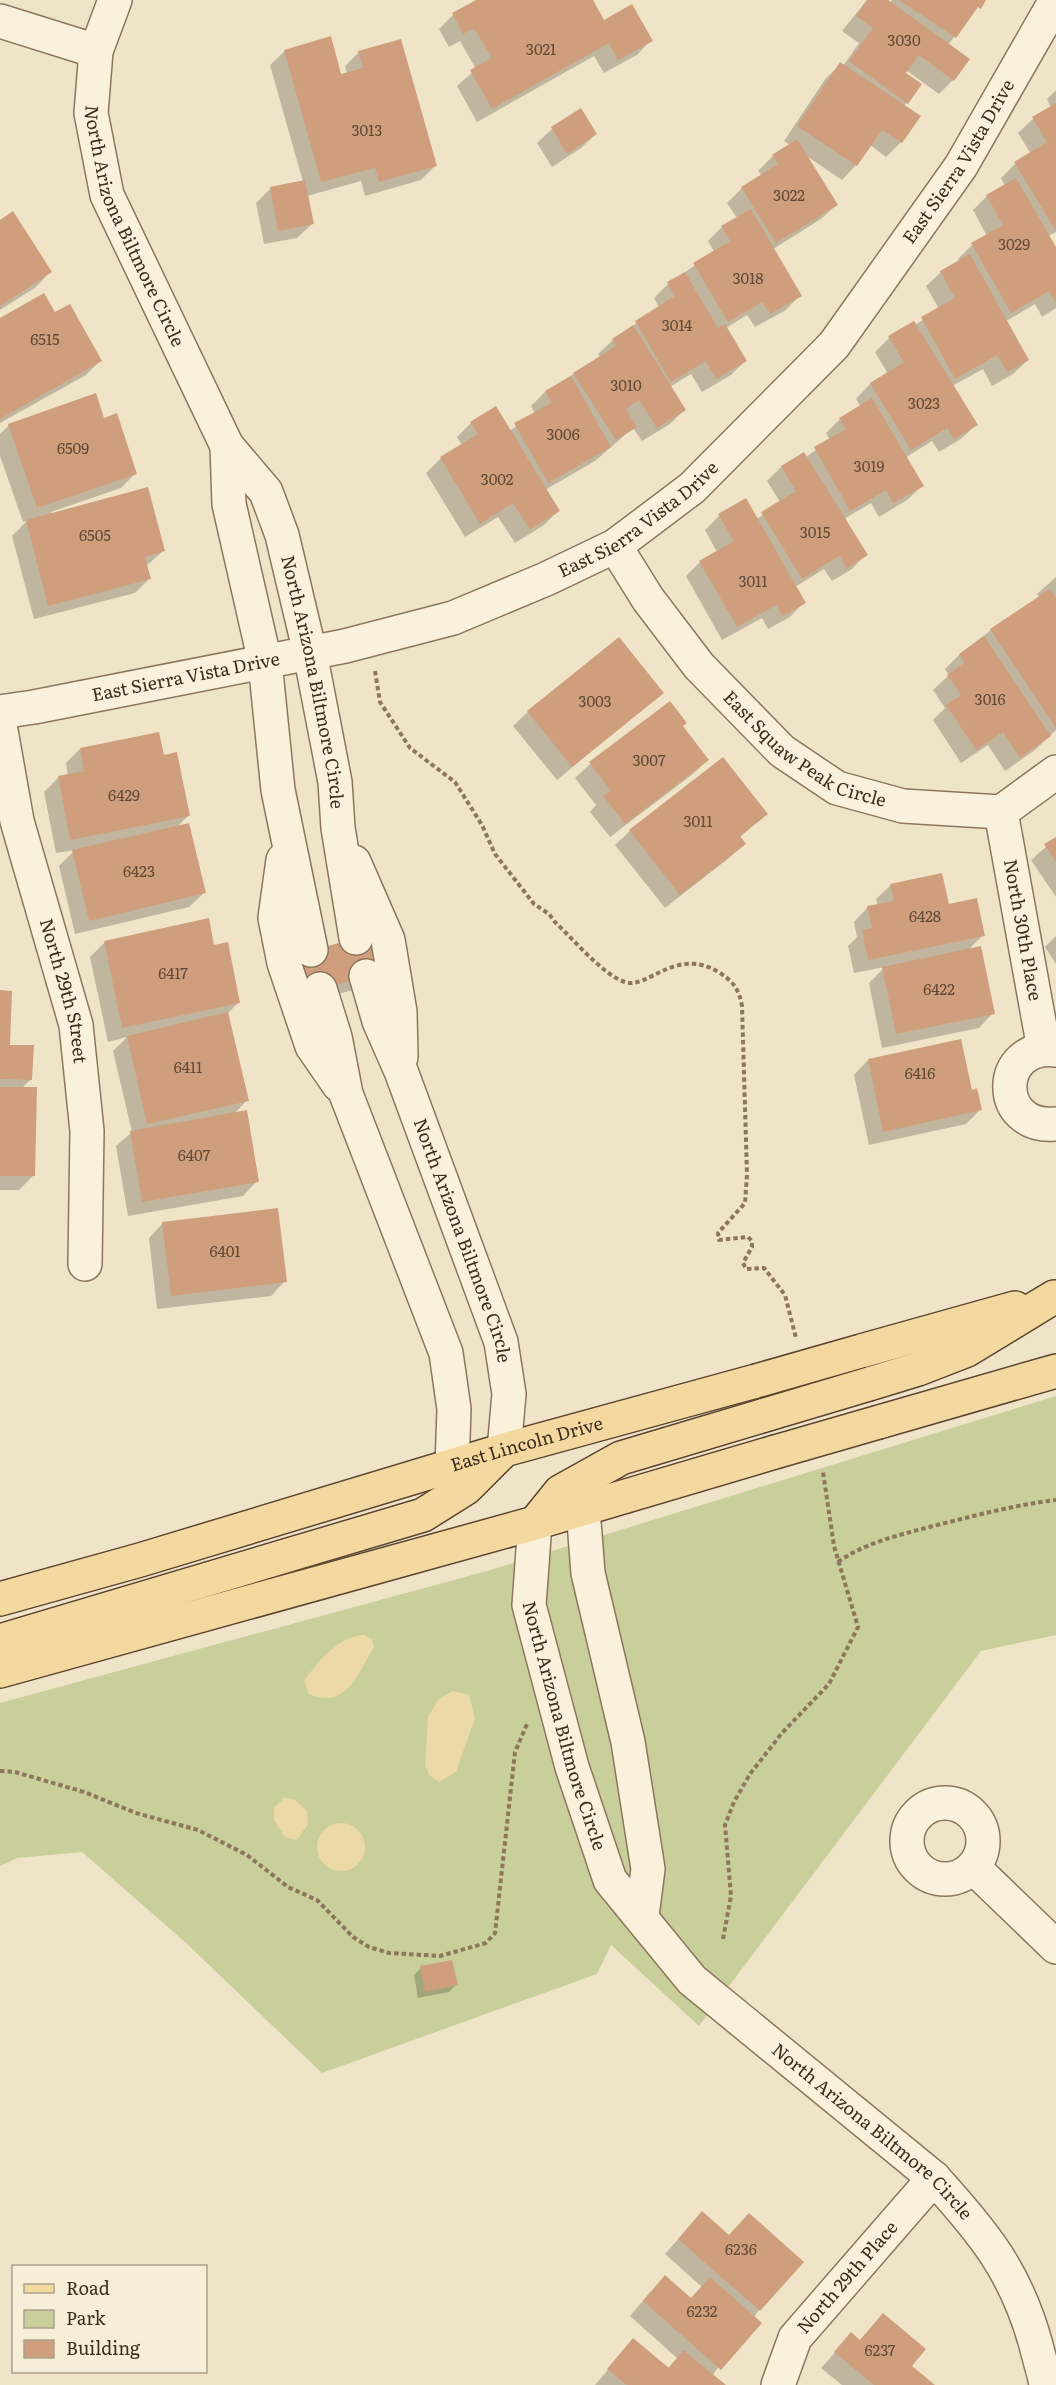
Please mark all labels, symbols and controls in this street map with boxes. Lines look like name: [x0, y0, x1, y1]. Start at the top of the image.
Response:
house number: 3030: [887, 28, 921, 51]
house number: 3021: [526, 37, 556, 60]
street label: East Sierra Vista Drive: [895, 74, 1020, 249]
street label: North Arizona Biltmore Circle: [79, 104, 193, 351]
house number: 3013: [351, 118, 383, 141]
house number: 3022: [773, 183, 805, 206]
house number: 3029: [998, 232, 1030, 255]
house number: 3018: [732, 266, 764, 289]
house number: 3014: [662, 313, 692, 336]
house number: 6515: [30, 327, 60, 350]
house number: 3010: [610, 373, 642, 396]
house number: 3023: [908, 391, 940, 414]
house number: 3006: [546, 422, 580, 445]
house number: 6509: [57, 436, 89, 459]
street label: East Sierra Vista Drive: [553, 454, 724, 583]
house number: 3019: [854, 454, 885, 477]
house number: 3002: [481, 467, 514, 490]
house number: 3015: [800, 520, 831, 543]
house number: 6505: [79, 523, 111, 546]
street label: North Arizona Biltmore Circle: [275, 552, 352, 810]
house number: 3011: [738, 569, 768, 592]
street label: East Sierra Vista Drive: [89, 644, 282, 707]
street label: East Squaw Peak Circle: [718, 684, 890, 813]
house number: 3016: [975, 687, 1005, 710]
house number: 3003: [578, 689, 612, 712]
house number: 3007: [632, 748, 666, 771]
house number: 6429: [108, 783, 140, 806]
house number: 3011: [683, 809, 713, 832]
street label: North 30th Place: [998, 857, 1050, 1003]
house number: 6423: [123, 859, 155, 882]
house number: 6428: [909, 904, 941, 927]
street label: North 29th Street: [34, 915, 95, 1065]
house number: 6417: [158, 961, 188, 984]
house number: 6422: [923, 977, 955, 1000]
house number: 6411: [174, 1055, 202, 1078]
house number: 6416: [905, 1061, 935, 1084]
street label: North Arizona Biltmore Circle: [408, 1114, 519, 1364]
house number: 6407: [178, 1143, 211, 1166]
house number: 6401: [209, 1239, 241, 1262]
street label: East Lincoln Drive: [447, 1409, 606, 1477]
street label: North Arizona Biltmore Circle: [517, 1598, 614, 1854]
street label: North Arizona Biltmore Circle: [767, 2036, 980, 2225]
street label: North 29th Place: [790, 2214, 903, 2339]
house number: 6236: [725, 2237, 757, 2260]
legend: [12, 2265, 207, 2373]
text: Road: [66, 2274, 110, 2301]
house number: 6232: [687, 2299, 718, 2322]
text: Park: [66, 2304, 107, 2331]
text: Building: [66, 2334, 141, 2361]
house number: 6237: [865, 2338, 896, 2361]

